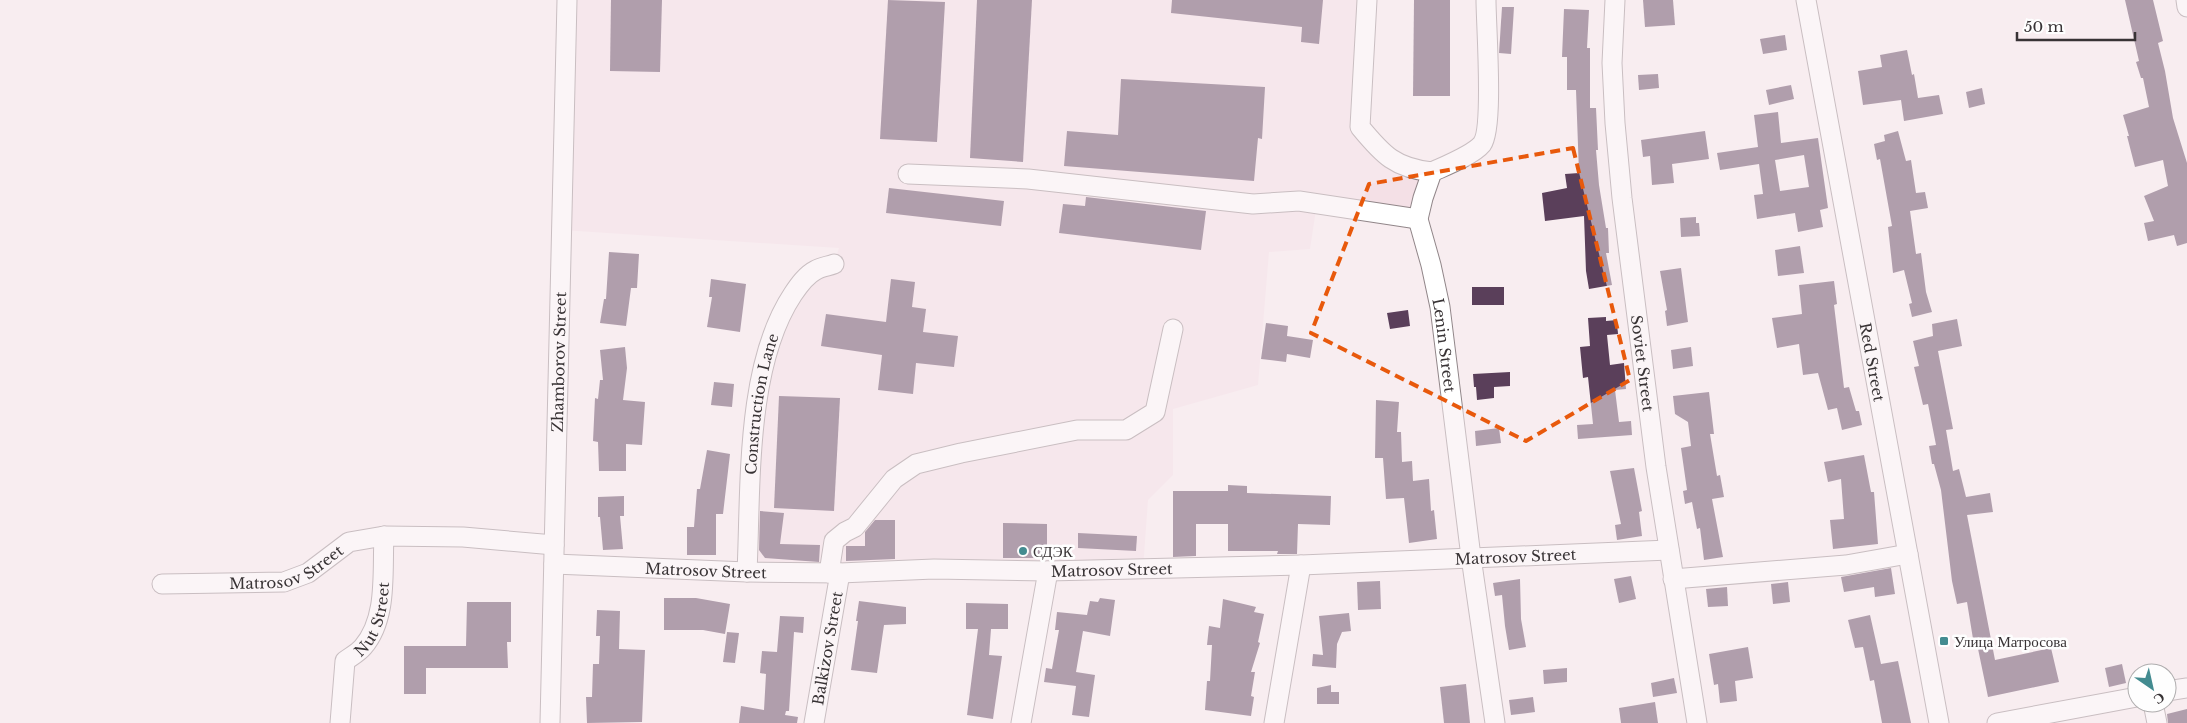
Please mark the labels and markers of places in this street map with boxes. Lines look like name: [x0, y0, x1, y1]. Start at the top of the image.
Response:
place label: СДЭК: [1033, 542, 1074, 561]
marker: СДЭК: [1017, 545, 1029, 557]
place label: Улица Матросова: [1954, 632, 2067, 651]
marker: Улица Матросова: [1938, 635, 1950, 647]

